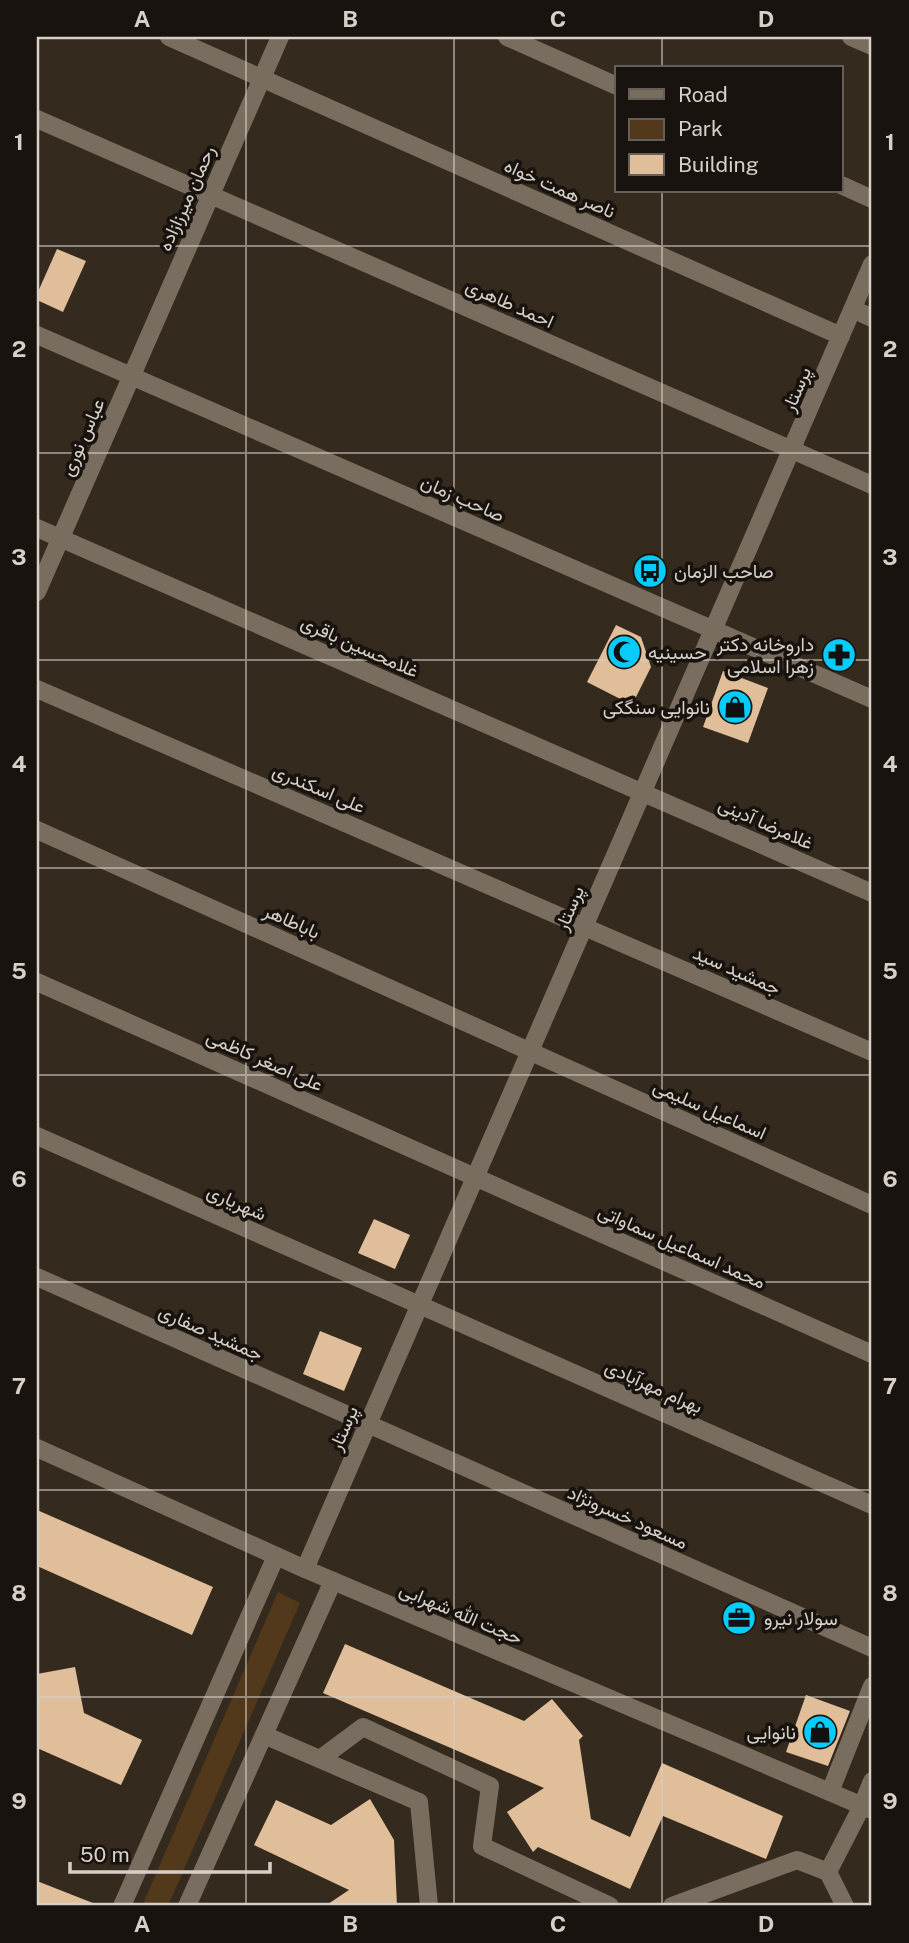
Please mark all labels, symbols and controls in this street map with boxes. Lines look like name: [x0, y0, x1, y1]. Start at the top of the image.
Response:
text: A: [134, 5, 151, 32]
text: B: [342, 5, 358, 32]
text: C: [550, 5, 566, 32]
text: D: [758, 5, 774, 32]
legend: [615, 66, 842, 192]
text: Road: [678, 82, 728, 107]
text: Park: [678, 116, 723, 141]
text: 1: [14, 128, 24, 155]
text: 1: [885, 128, 895, 155]
street label: رحمان میرزازاده: [153, 142, 220, 254]
text: Building: [678, 152, 759, 177]
street label: ناصر همت خواه: [501, 154, 619, 223]
street label: احمد طاهری: [462, 274, 557, 333]
text: 2: [12, 335, 26, 362]
text: 2: [883, 335, 897, 362]
street label: پرستار: [776, 363, 818, 417]
street label: عباس نوری: [55, 395, 110, 479]
street label: صاحب زمان: [418, 470, 508, 527]
text: 3: [11, 543, 27, 570]
text: 3: [882, 543, 898, 570]
bus stop icon: صاحب الزمان: [631, 552, 669, 590]
place label: صاحب الزمان: [674, 560, 774, 583]
street label: غلامحسین باقری: [297, 610, 422, 683]
mosque icon: حسینیه: [605, 633, 643, 671]
place label: داروخانه دکتر زهرا اسلامی: [716, 633, 814, 678]
pharmacy icon: داروخانه دکتر زهرا اسلامی: [820, 636, 858, 674]
place label: حسینیه: [648, 641, 707, 664]
shop icon: نانوایی سنگکی: [716, 688, 754, 726]
place label: نانوایی سنگکی: [603, 696, 710, 719]
text: 4: [11, 750, 27, 777]
text: 4: [882, 750, 898, 777]
street label: علی اسکندری: [269, 759, 369, 818]
street label: غلامرضا آدینی: [715, 792, 817, 854]
street label: پرستار: [549, 882, 591, 936]
street label: باباطاهر: [259, 899, 323, 944]
street label: جمشید سید: [690, 941, 784, 1000]
text: 5: [11, 957, 27, 984]
text: 5: [882, 957, 898, 984]
street label: علی اصغر کاظمی: [203, 1024, 327, 1096]
street label: اسماعیل سلیمی: [650, 1074, 770, 1145]
text: 6: [11, 1165, 27, 1192]
text: 6: [882, 1165, 898, 1192]
street label: شهریاری: [204, 1179, 270, 1226]
street label: محمد اسماعیل سماواتی: [595, 1199, 769, 1294]
street label: جمشید صفاری: [155, 1299, 266, 1366]
street label: بهرام مهرآبادی: [601, 1355, 706, 1419]
text: 7: [12, 1372, 26, 1399]
text: 7: [883, 1372, 897, 1399]
street label: پرستار: [323, 1402, 365, 1456]
street label: مسعود خسرونژاد: [564, 1481, 691, 1554]
street label: حجت الله شهرابی: [396, 1577, 526, 1650]
text: 8: [11, 1579, 27, 1606]
text: 8: [882, 1579, 898, 1606]
office icon: سولار نیرو: [720, 1599, 758, 1637]
place label: سولار نیرو: [764, 1607, 838, 1630]
shop icon: نانوایی: [801, 1713, 839, 1751]
place label: نانوایی: [746, 1721, 796, 1744]
text: 9: [11, 1787, 27, 1814]
text: 9: [882, 1787, 898, 1814]
scale bar: [70, 1831, 270, 1875]
text: 50 m: [80, 1842, 130, 1867]
text: A: [134, 1910, 151, 1937]
text: B: [342, 1910, 358, 1937]
text: C: [550, 1910, 566, 1937]
text: D: [758, 1910, 774, 1937]

